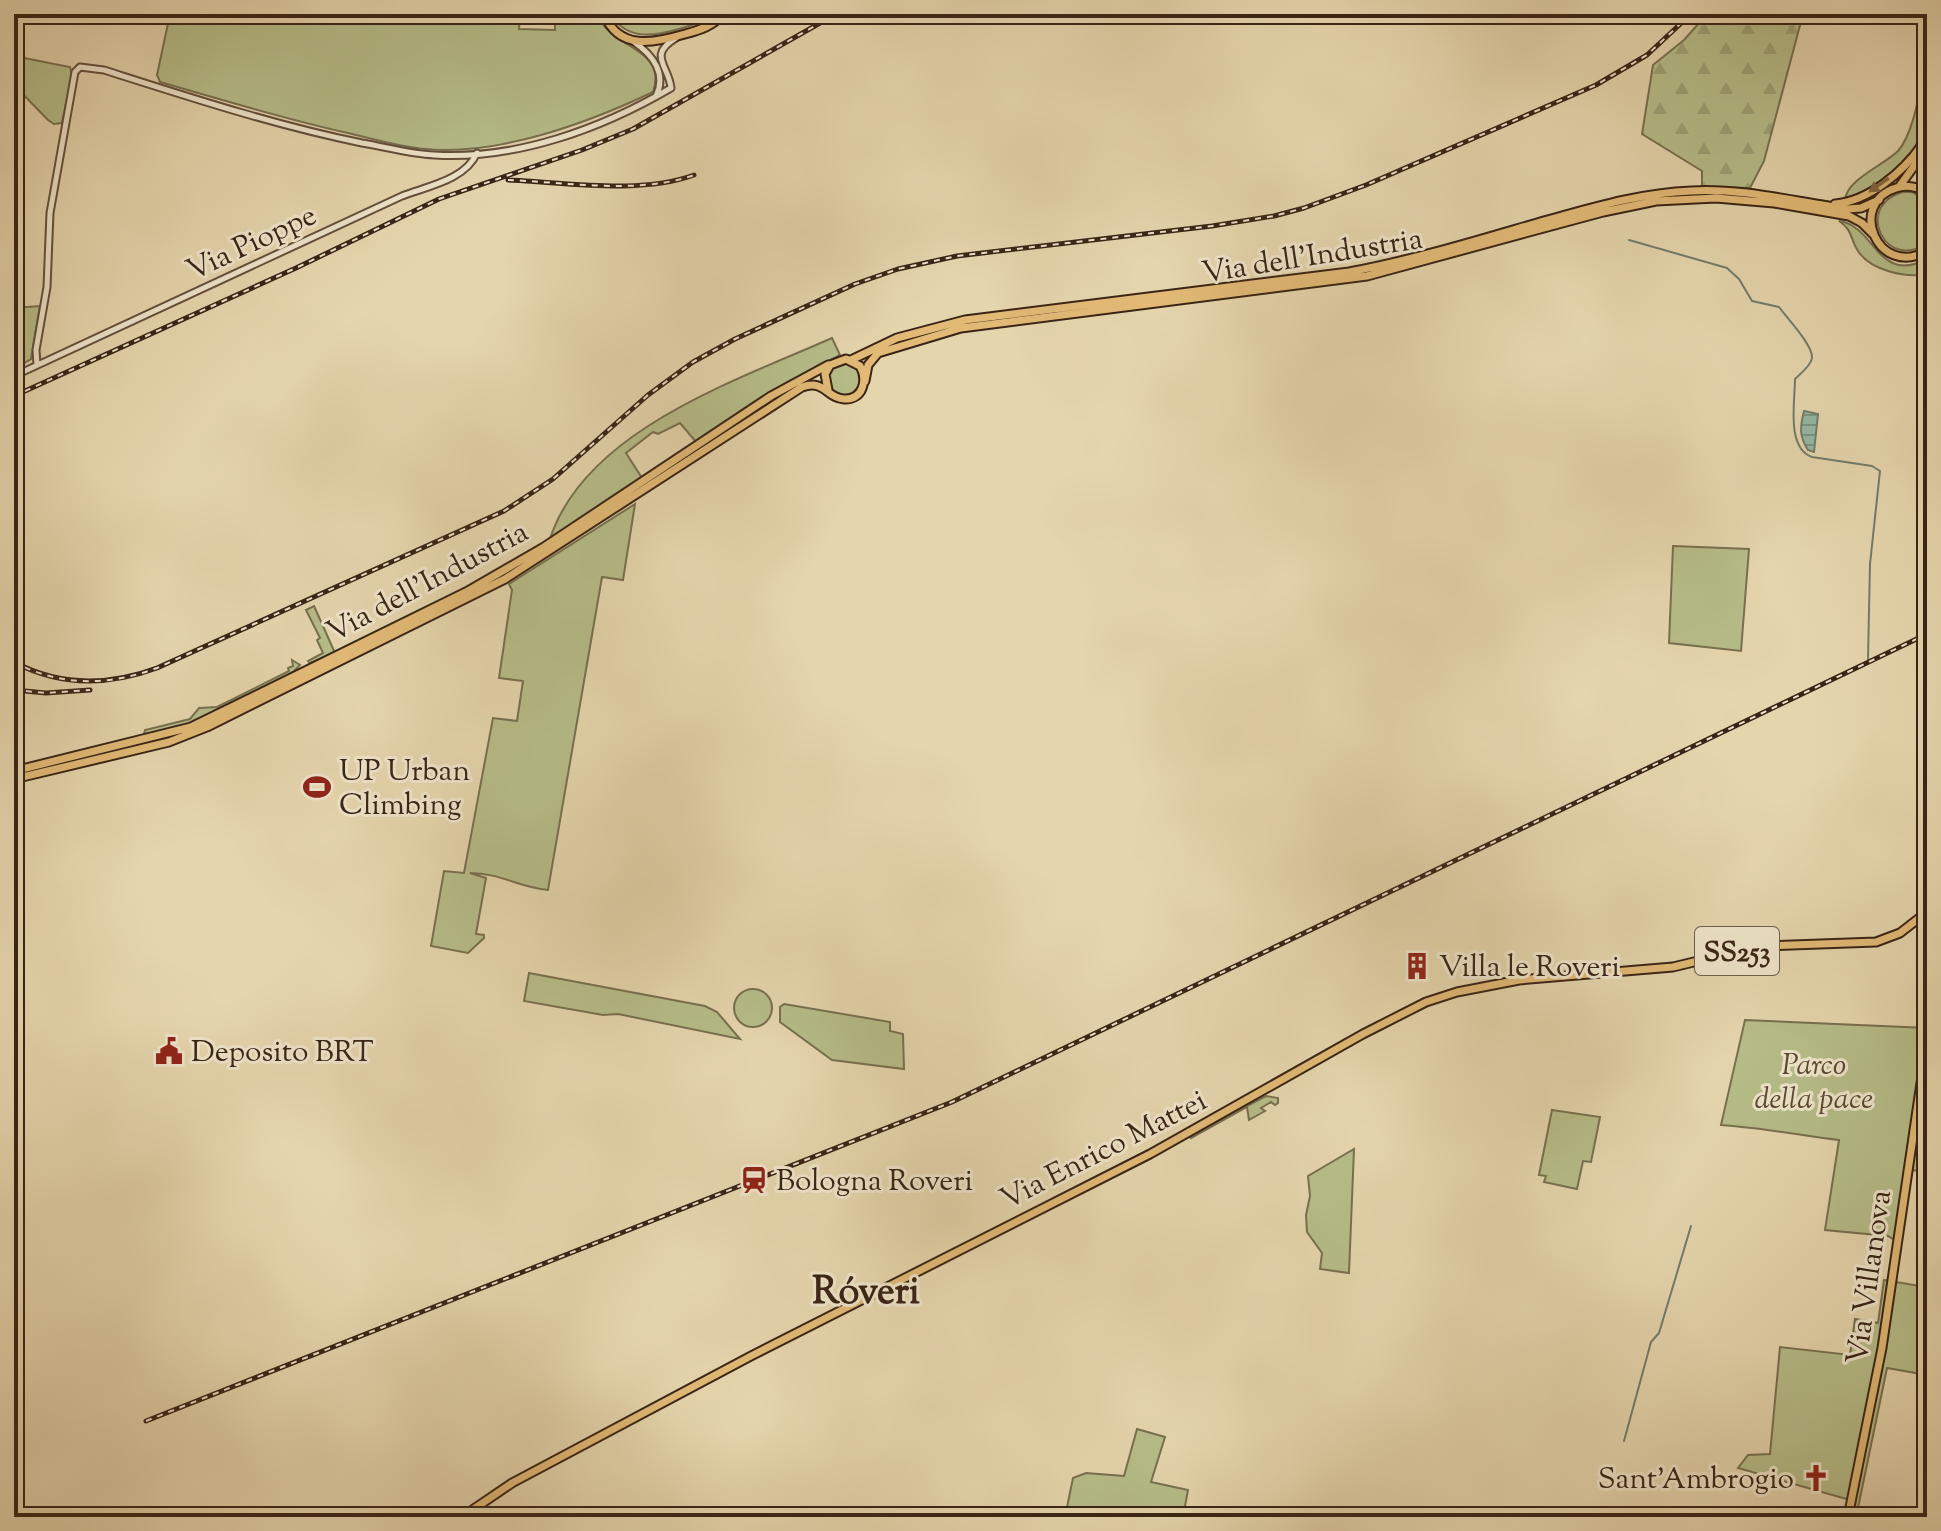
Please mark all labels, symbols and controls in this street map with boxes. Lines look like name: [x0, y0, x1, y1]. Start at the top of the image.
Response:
one-way arrow: [1869, 177, 1890, 192]
street label: Via Pioppe: [180, 195, 324, 293]
street label: Via dell'Industria: [1199, 219, 1426, 296]
street label: Via dell'Industria: [320, 512, 537, 655]
place label: UP Urban Climbing: [339, 751, 470, 828]
sports icon: UP Urban Climbing: [302, 772, 332, 802]
road number: SS253: [1695, 927, 1779, 975]
place label: Villa le Roveri: [1439, 947, 1620, 990]
building icon: Villa le Roveri: [1402, 951, 1432, 981]
place label: Deposito BRT: [191, 1032, 374, 1075]
public building icon: Deposito BRT: [154, 1036, 184, 1066]
park label: Parco della pace: [1755, 1045, 1873, 1122]
street label: Via Enrico Mattei: [993, 1081, 1215, 1222]
place label: Bologna Roveri: [776, 1161, 973, 1204]
station icon: Bologna Roveri: [739, 1165, 769, 1195]
street label: Via Villanova: [1837, 1187, 1904, 1367]
district label: Róveri: [812, 1267, 920, 1321]
place label: Sant'Ambrogio: [1598, 1459, 1794, 1502]
church icon: Sant'Ambrogio: [1801, 1463, 1831, 1493]

